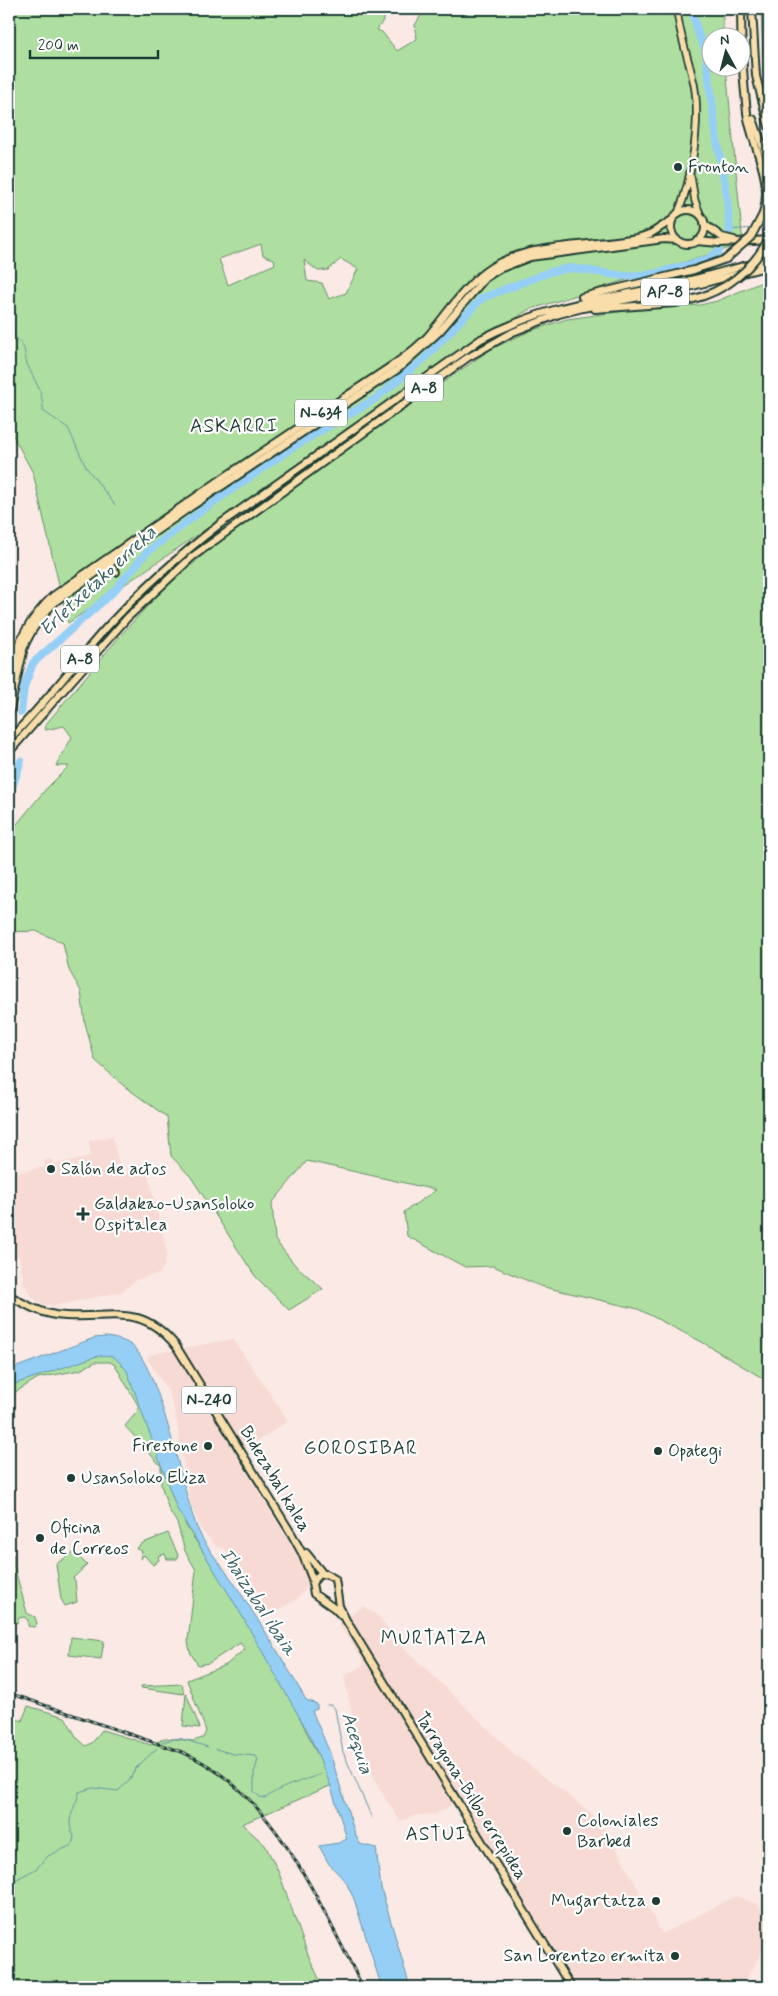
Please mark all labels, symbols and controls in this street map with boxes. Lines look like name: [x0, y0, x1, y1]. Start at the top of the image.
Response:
scale bar: [30, 28, 158, 60]
north arrow: [700, 28, 750, 78]
text: N: [719, 31, 730, 50]
text: 200 m: [38, 36, 79, 56]
place label: Fronton: [688, 155, 749, 179]
marker: Fronton: [672, 161, 684, 173]
road number: AP-8: [641, 278, 689, 306]
road number: A-8: [405, 374, 443, 402]
road number: N-634: [295, 399, 347, 426]
district label: ASKARRI: [190, 414, 278, 439]
water label: Erletxetako erreka: [34, 520, 162, 642]
road number: A-8: [61, 646, 99, 672]
place label: Salón de actos: [61, 1157, 166, 1181]
marker: Salón de actos: [45, 1163, 57, 1175]
place label: Galdakao-Usansoloko Ospitalea: [94, 1192, 254, 1237]
marker: Galdakao-Usansoloko Ospitalea: [76, 1207, 90, 1221]
road number: N-240: [182, 1386, 236, 1414]
street label: Bidezabal kalea: [234, 1421, 316, 1537]
place label: Firestone: [132, 1434, 198, 1458]
district label: GOROSIBAR: [304, 1436, 418, 1461]
place label: Opategi: [668, 1439, 722, 1464]
marker: Firestone: [202, 1440, 214, 1452]
marker: Opategi: [652, 1445, 664, 1457]
place label: Usansoloko Eliza: [81, 1466, 207, 1490]
marker: Usansoloko Eliza: [65, 1472, 77, 1484]
place label: Oficina de Correos: [50, 1516, 129, 1561]
marker: Oficina de Correos: [34, 1532, 46, 1544]
water label: Ibaizabal ibaia: [214, 1543, 302, 1661]
district label: MURTATZA: [381, 1626, 487, 1651]
street label: Tarragona-Bilbo errepidea: [409, 1708, 533, 1884]
water label: Acequia: [335, 1709, 379, 1778]
place label: Coloniales Barbed: [577, 1809, 659, 1854]
district label: ASTUI: [406, 1822, 466, 1847]
marker: Coloniales Barbed: [561, 1825, 573, 1837]
place label: Mugartatza: [551, 1889, 646, 1915]
marker: Mugartatza: [650, 1895, 662, 1907]
place label: San Lorentzo ermita: [503, 1944, 665, 1968]
marker: San Lorentzo ermita: [669, 1950, 681, 1962]

